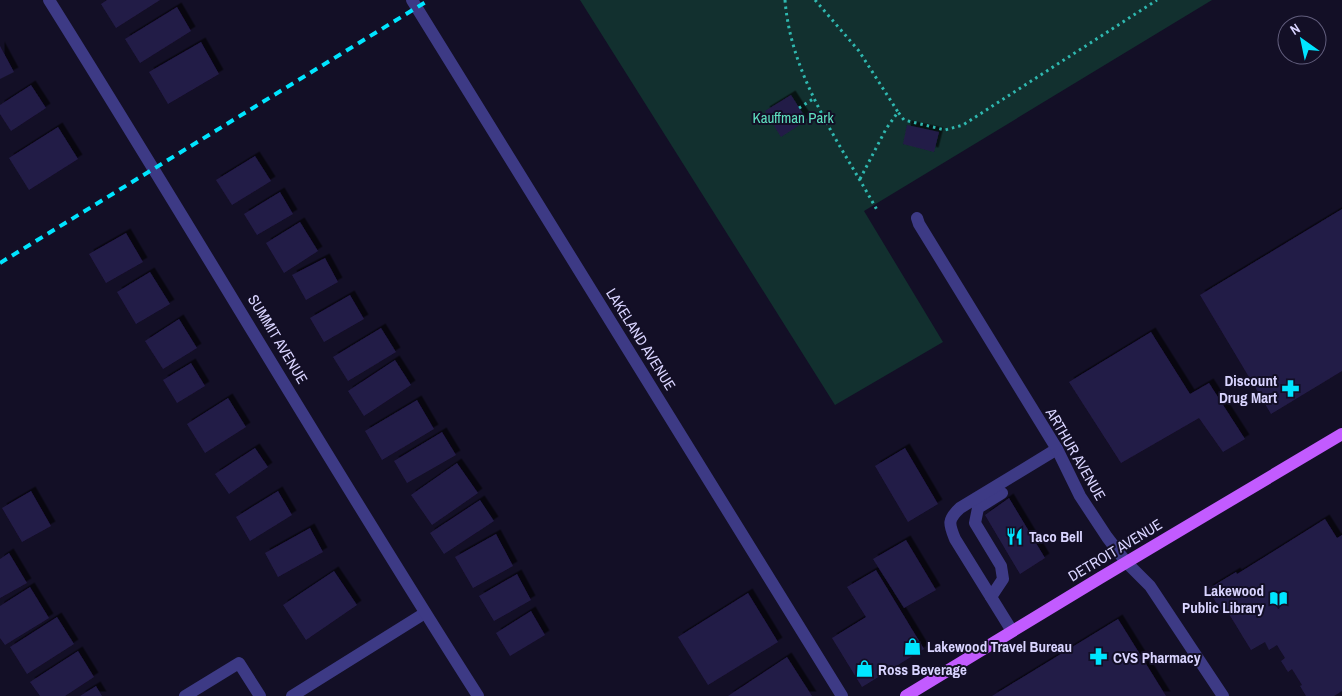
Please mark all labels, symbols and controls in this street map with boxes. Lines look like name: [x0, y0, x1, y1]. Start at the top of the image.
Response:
north arrow: [1277, 15, 1327, 65]
text: N: [1287, 19, 1303, 39]
park label: Kauffman Park: [752, 107, 834, 128]
street label: LAKELAND AVENUE: [601, 284, 681, 394]
street label: SUMMIT AVENUE: [243, 290, 313, 388]
place label: Discount Drug Mart: [1219, 370, 1277, 408]
pharmacy icon: Discount Drug Mart: [1281, 379, 1301, 399]
street label: ARTHUR AVENUE: [1041, 403, 1111, 504]
street label: DETROIT AVENUE: [1064, 514, 1166, 586]
restaurant icon: Taco Bell: [1005, 526, 1025, 546]
place label: Taco Bell: [1029, 526, 1083, 547]
place label: Lakewood Public Library: [1182, 580, 1264, 618]
library icon: Lakewood Public Library: [1268, 589, 1288, 609]
shop icon: Lakewood Travel Bureau: [903, 636, 923, 656]
place label: Lakewood Travel Bureau: [927, 636, 1072, 657]
pharmacy icon: CVS Pharmacy: [1089, 647, 1109, 667]
place label: CVS Pharmacy: [1113, 647, 1201, 668]
shop icon: Ross Beverage: [854, 659, 874, 679]
place label: Ross Beverage: [878, 659, 967, 680]

